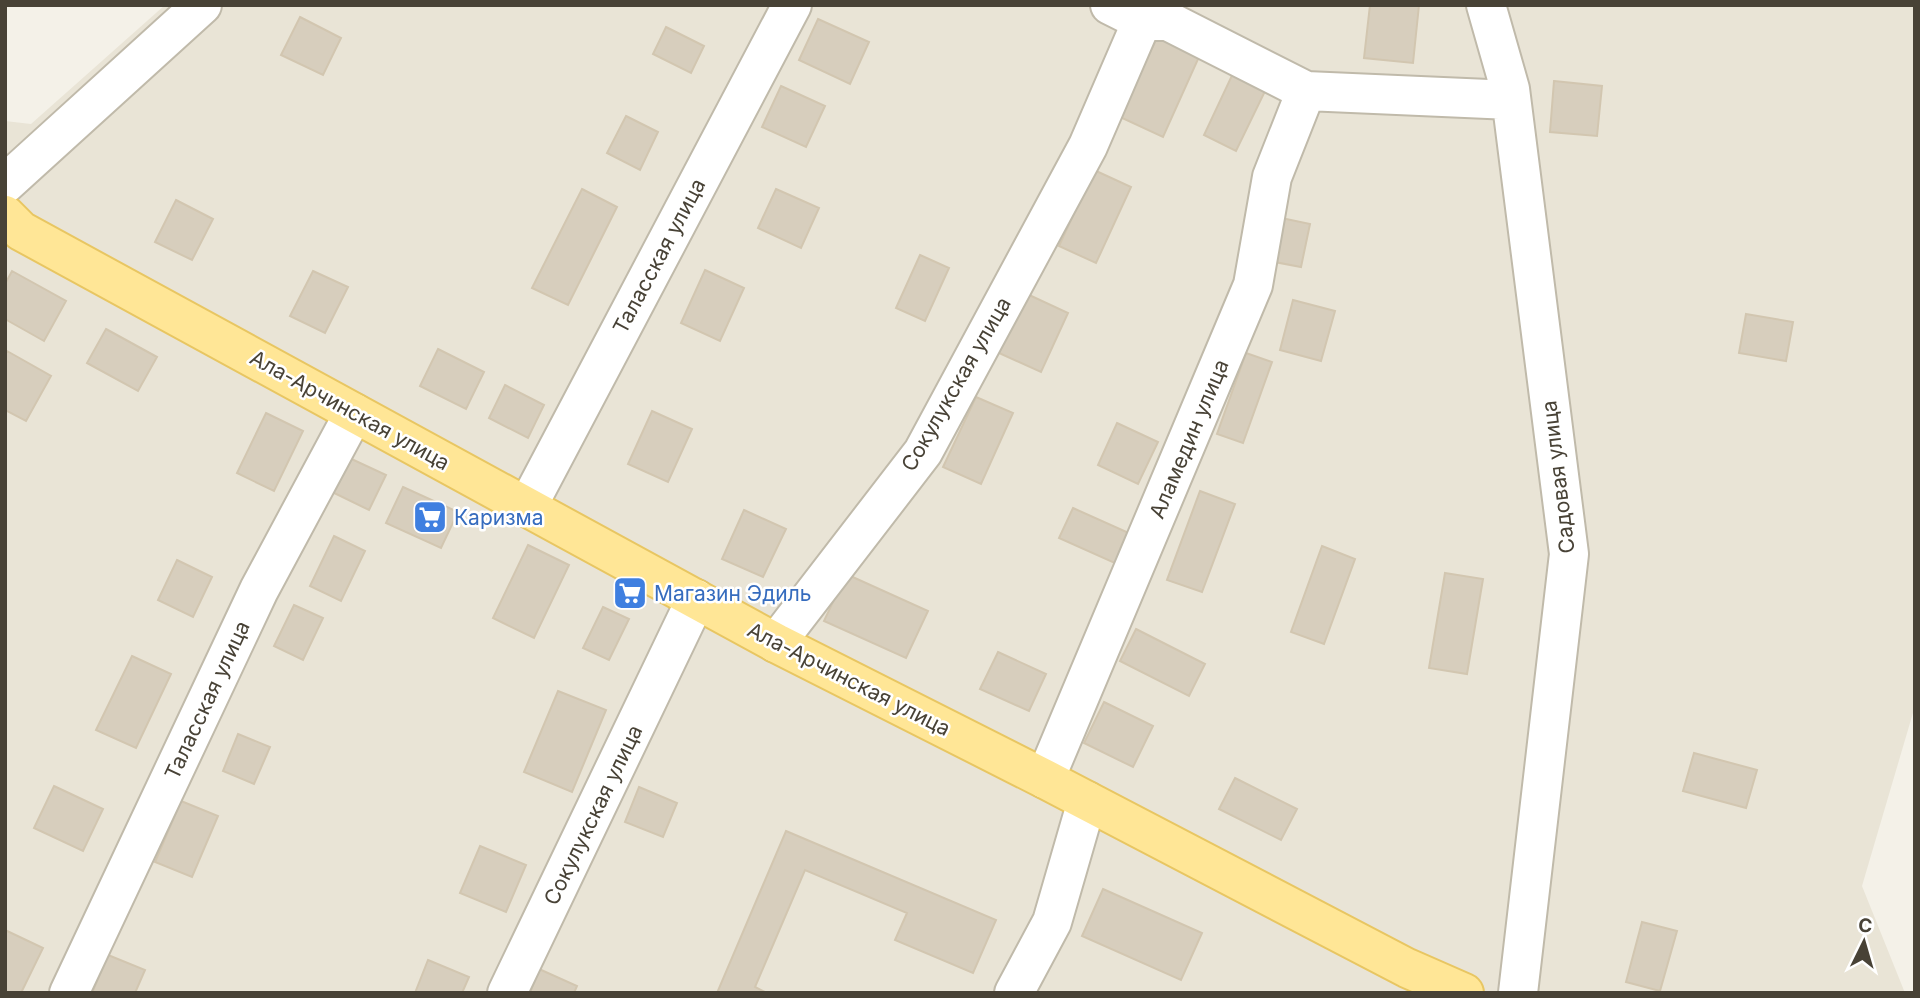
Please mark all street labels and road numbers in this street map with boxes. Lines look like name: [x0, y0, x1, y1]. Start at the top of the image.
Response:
street label: Таласская улица: [608, 174, 710, 338]
street label: Сокулукская улица: [896, 292, 1016, 476]
street label: Ала-Арчинская улица: [246, 345, 454, 475]
street label: Аламедин улица: [1144, 356, 1234, 522]
street label: Садовая улица: [1536, 399, 1580, 555]
street label: Таласская улица: [159, 617, 255, 783]
street label: Ала-Арчинская улица: [743, 617, 955, 741]
street label: Сокулукская улица: [539, 721, 647, 909]

